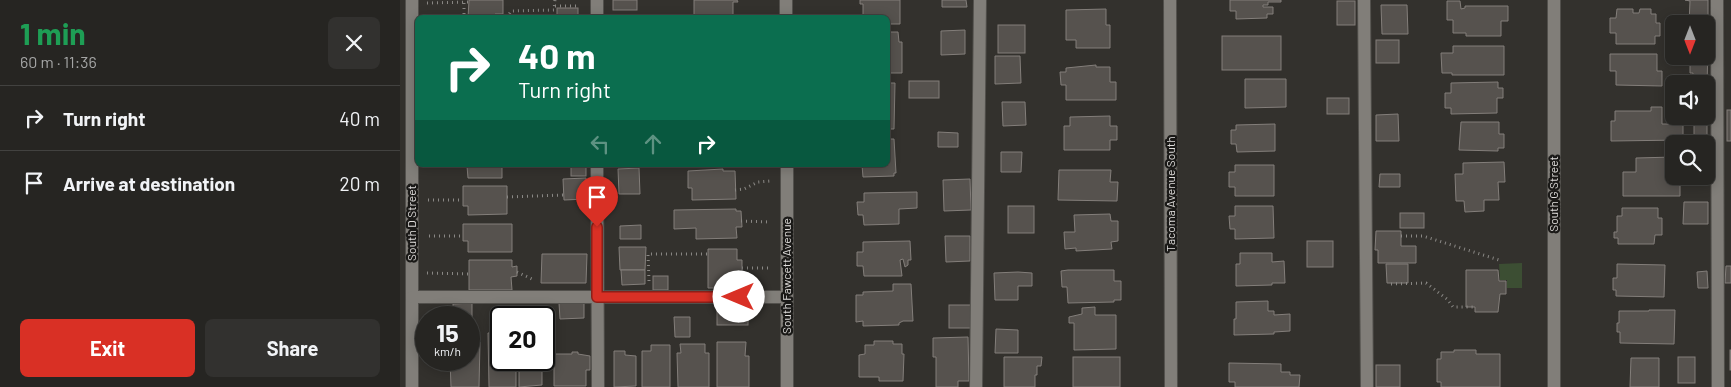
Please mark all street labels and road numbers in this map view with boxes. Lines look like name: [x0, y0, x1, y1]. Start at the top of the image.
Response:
street label: Tacoma Avenue South: [1163, 136, 1177, 252]
street label: South G Street: [1546, 156, 1560, 232]
street label: South D Street: [404, 185, 418, 261]
street label: South Fawcett Avenue: [779, 218, 793, 334]

